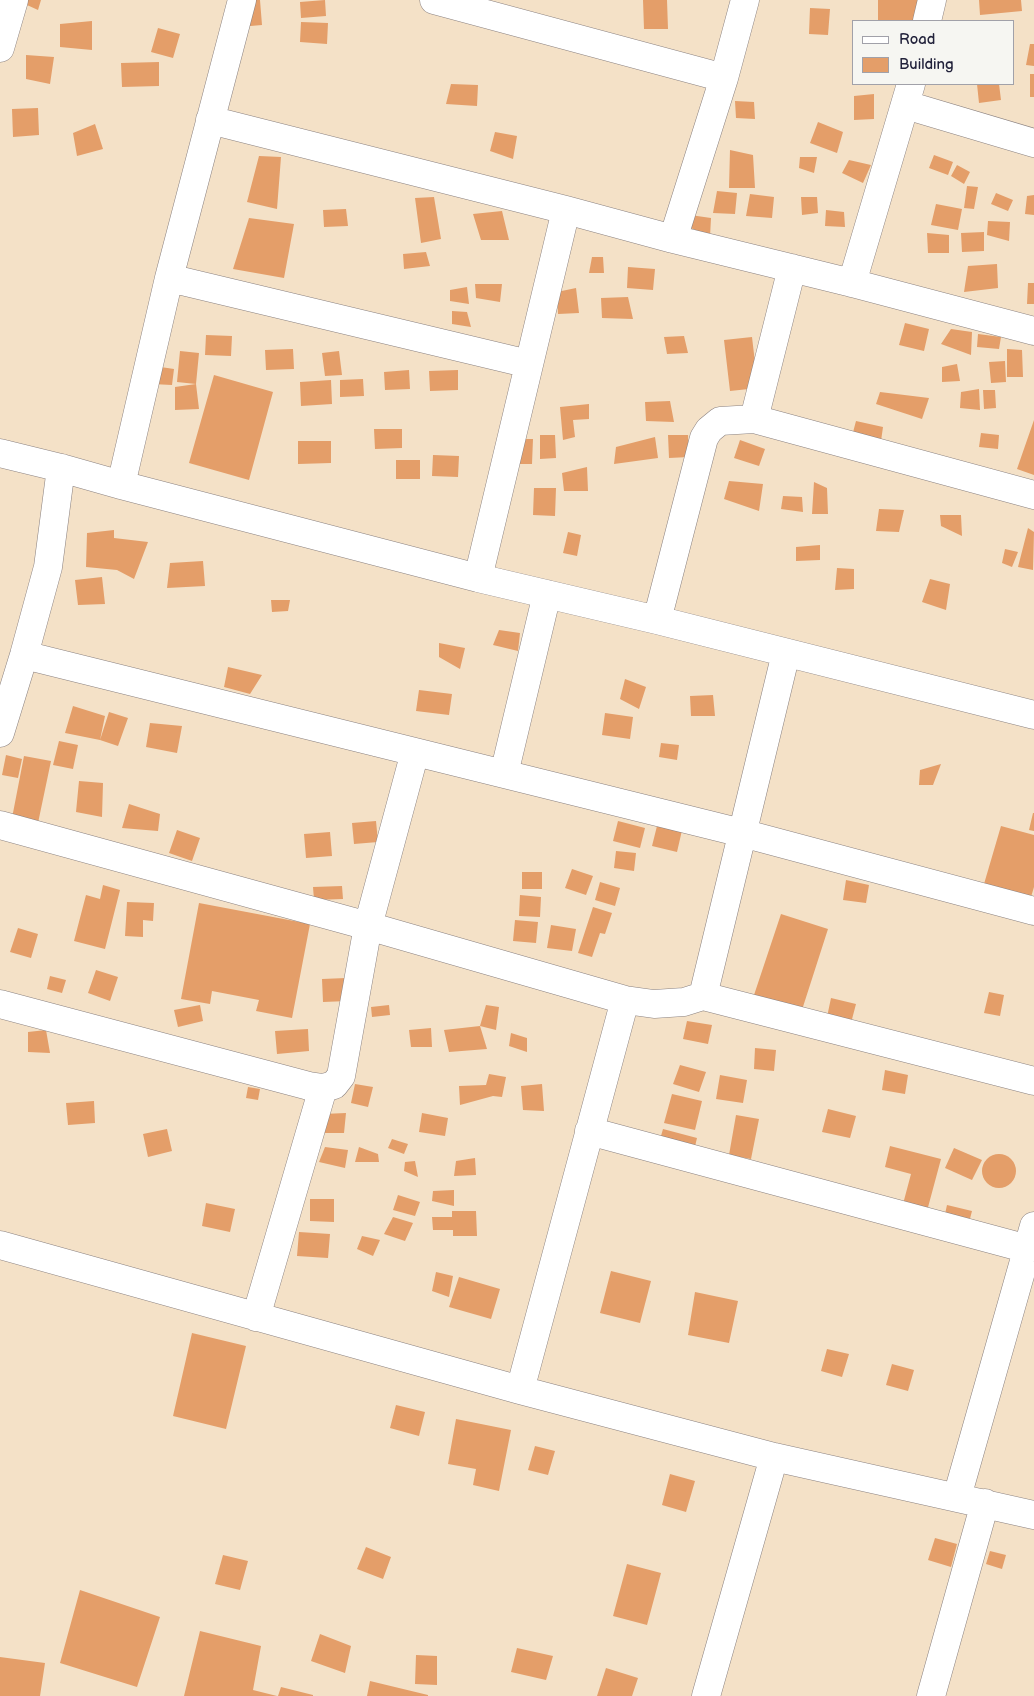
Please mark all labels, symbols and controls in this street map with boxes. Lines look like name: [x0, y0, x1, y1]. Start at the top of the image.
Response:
legend: [852, 20, 1014, 85]
text: Road: [899, 30, 935, 49]
text: Building: [899, 55, 954, 74]

